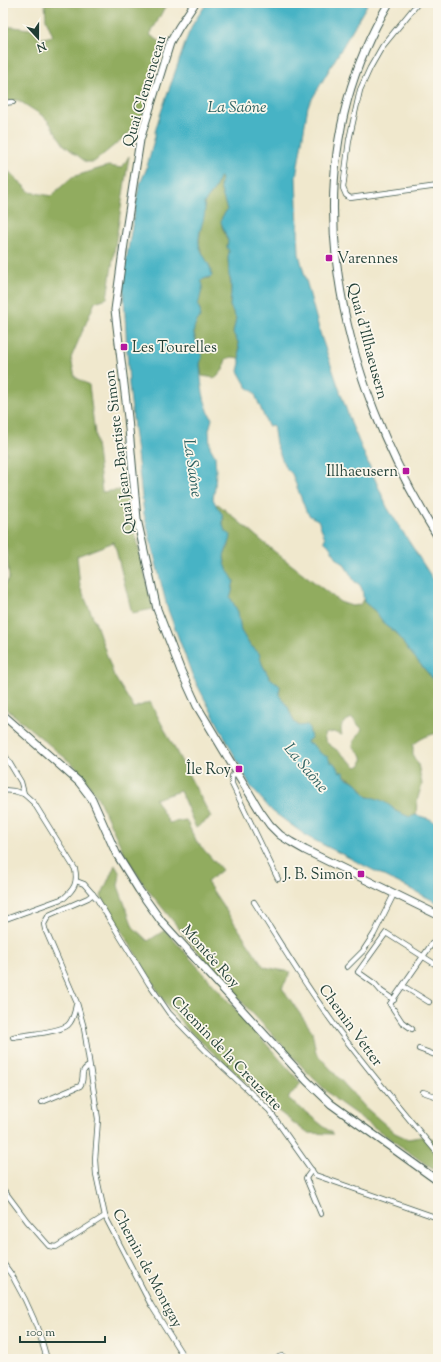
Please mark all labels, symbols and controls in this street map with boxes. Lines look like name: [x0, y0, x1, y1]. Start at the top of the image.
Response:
north arrow: [18, 18, 58, 58]
street label: Quai Clemenceau: [118, 33, 173, 150]
text: N: [34, 37, 49, 56]
water label: La Saône: [208, 97, 266, 120]
place label: Varennes: [337, 249, 398, 270]
marker: Varennes: [324, 253, 334, 263]
street label: Quai d'Illhaeusern: [341, 281, 392, 402]
place label: Les Tourelles: [132, 338, 217, 359]
marker: Les Tourelles: [119, 342, 129, 352]
street label: Quai Jean-Baptiste Simon: [100, 368, 141, 535]
water label: La Saône: [176, 438, 207, 499]
place label: Illhaeusern: [326, 462, 398, 483]
marker: Illhaeusern: [401, 466, 411, 476]
water label: La Saône: [277, 739, 333, 799]
place label: Île Roy: [186, 759, 232, 781]
marker: Île Roy: [234, 764, 244, 774]
place label: J. B. Simon: [282, 865, 353, 886]
marker: J. B. Simon: [356, 869, 366, 879]
street label: Montée Roy: [176, 921, 244, 994]
street label: Chemin Vetter: [313, 981, 387, 1072]
street label: Chemin de la Creuzette: [165, 992, 286, 1116]
street label: Chemin de Montgay: [106, 1205, 187, 1332]
scale bar: [20, 1318, 105, 1344]
text: 100 m: [26, 1324, 55, 1342]

